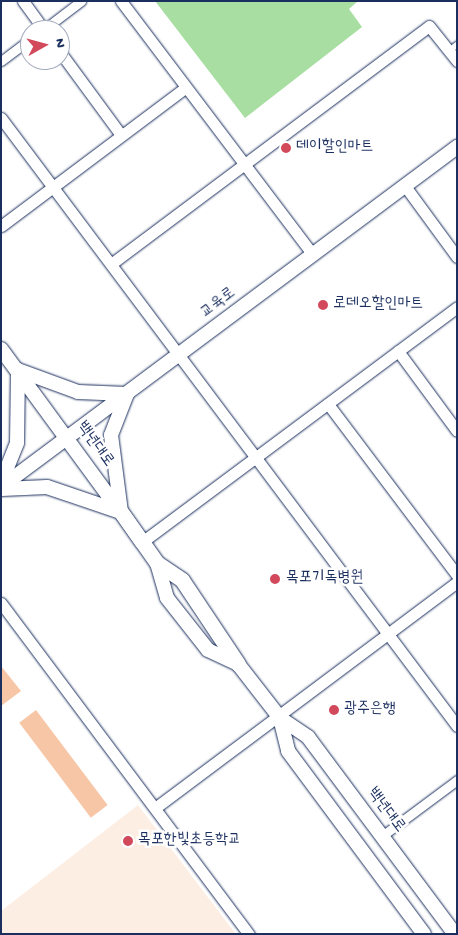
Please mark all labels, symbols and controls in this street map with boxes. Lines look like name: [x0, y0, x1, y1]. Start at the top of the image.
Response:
north arrow: [20, 20, 70, 70]
text: N: [50, 38, 68, 49]
place label: 데이할인마트: [296, 138, 373, 158]
marker: 데이할인마트: [280, 142, 292, 154]
street label: 교육로: [198, 285, 240, 323]
place label: 로데오할인마트: [333, 295, 423, 315]
marker: 로데오할인마트: [317, 299, 329, 311]
street label: 백년대로: [71, 419, 117, 471]
place label: 목포기독병원: [286, 569, 363, 589]
marker: 목포기독병원: [268, 572, 282, 586]
place label: 광주은행: [344, 700, 396, 720]
marker: 광주은행: [328, 704, 340, 716]
street label: 백년대로: [362, 785, 408, 837]
place label: 목포한빛초등학교: [138, 831, 241, 851]
marker: 목포한빛초등학교: [122, 835, 134, 847]

